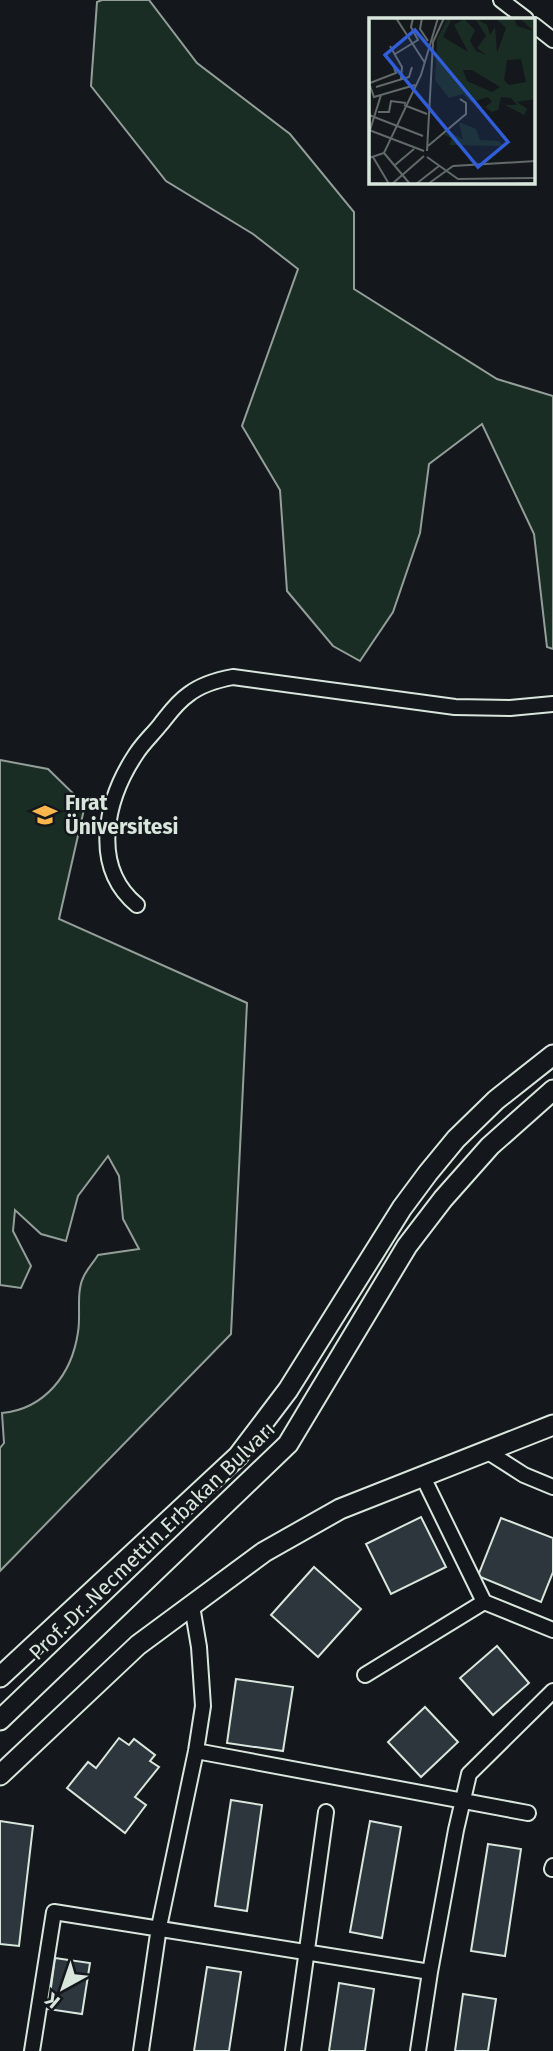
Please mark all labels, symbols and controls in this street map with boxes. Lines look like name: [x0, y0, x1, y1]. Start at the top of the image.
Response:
inset map: [369, 18, 536, 184]
place label: Fırat Üniversitesi: [65, 790, 179, 840]
school or university icon: Fırat Üniversitesi: [31, 801, 59, 829]
street label: Prof. Dr. Necmettin Erbakan Bulvarı: [24, 1416, 280, 1666]
north arrow: [28, 1953, 98, 2023]
text: K: [40, 1987, 64, 2013]

